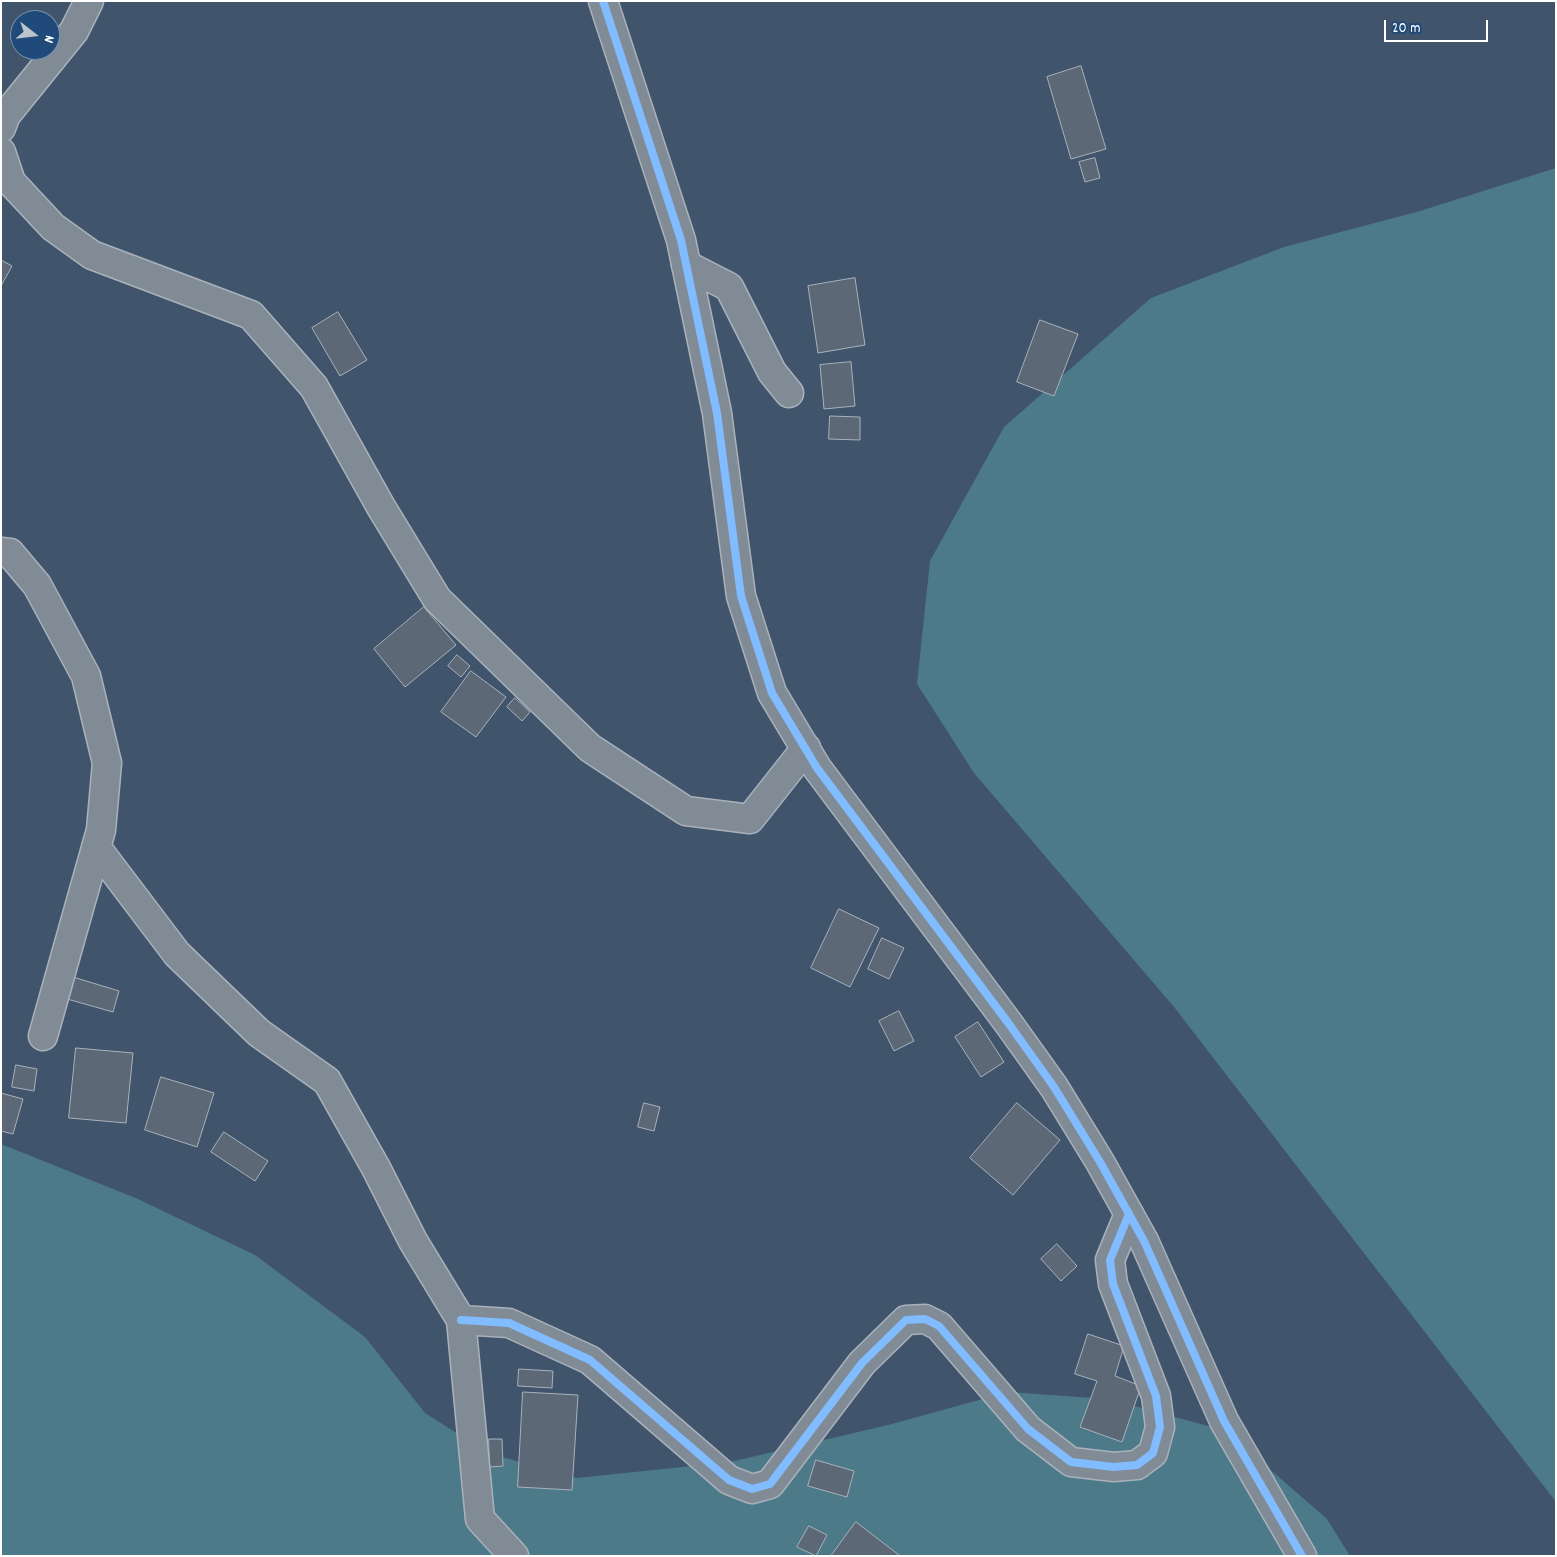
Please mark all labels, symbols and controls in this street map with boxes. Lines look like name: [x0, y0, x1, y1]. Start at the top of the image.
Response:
north arrow: [10, 10, 60, 60]
scale bar: [1387, 10, 1491, 42]
text: 20 m: [1392, 18, 1420, 40]
text: N: [38, 33, 59, 45]

